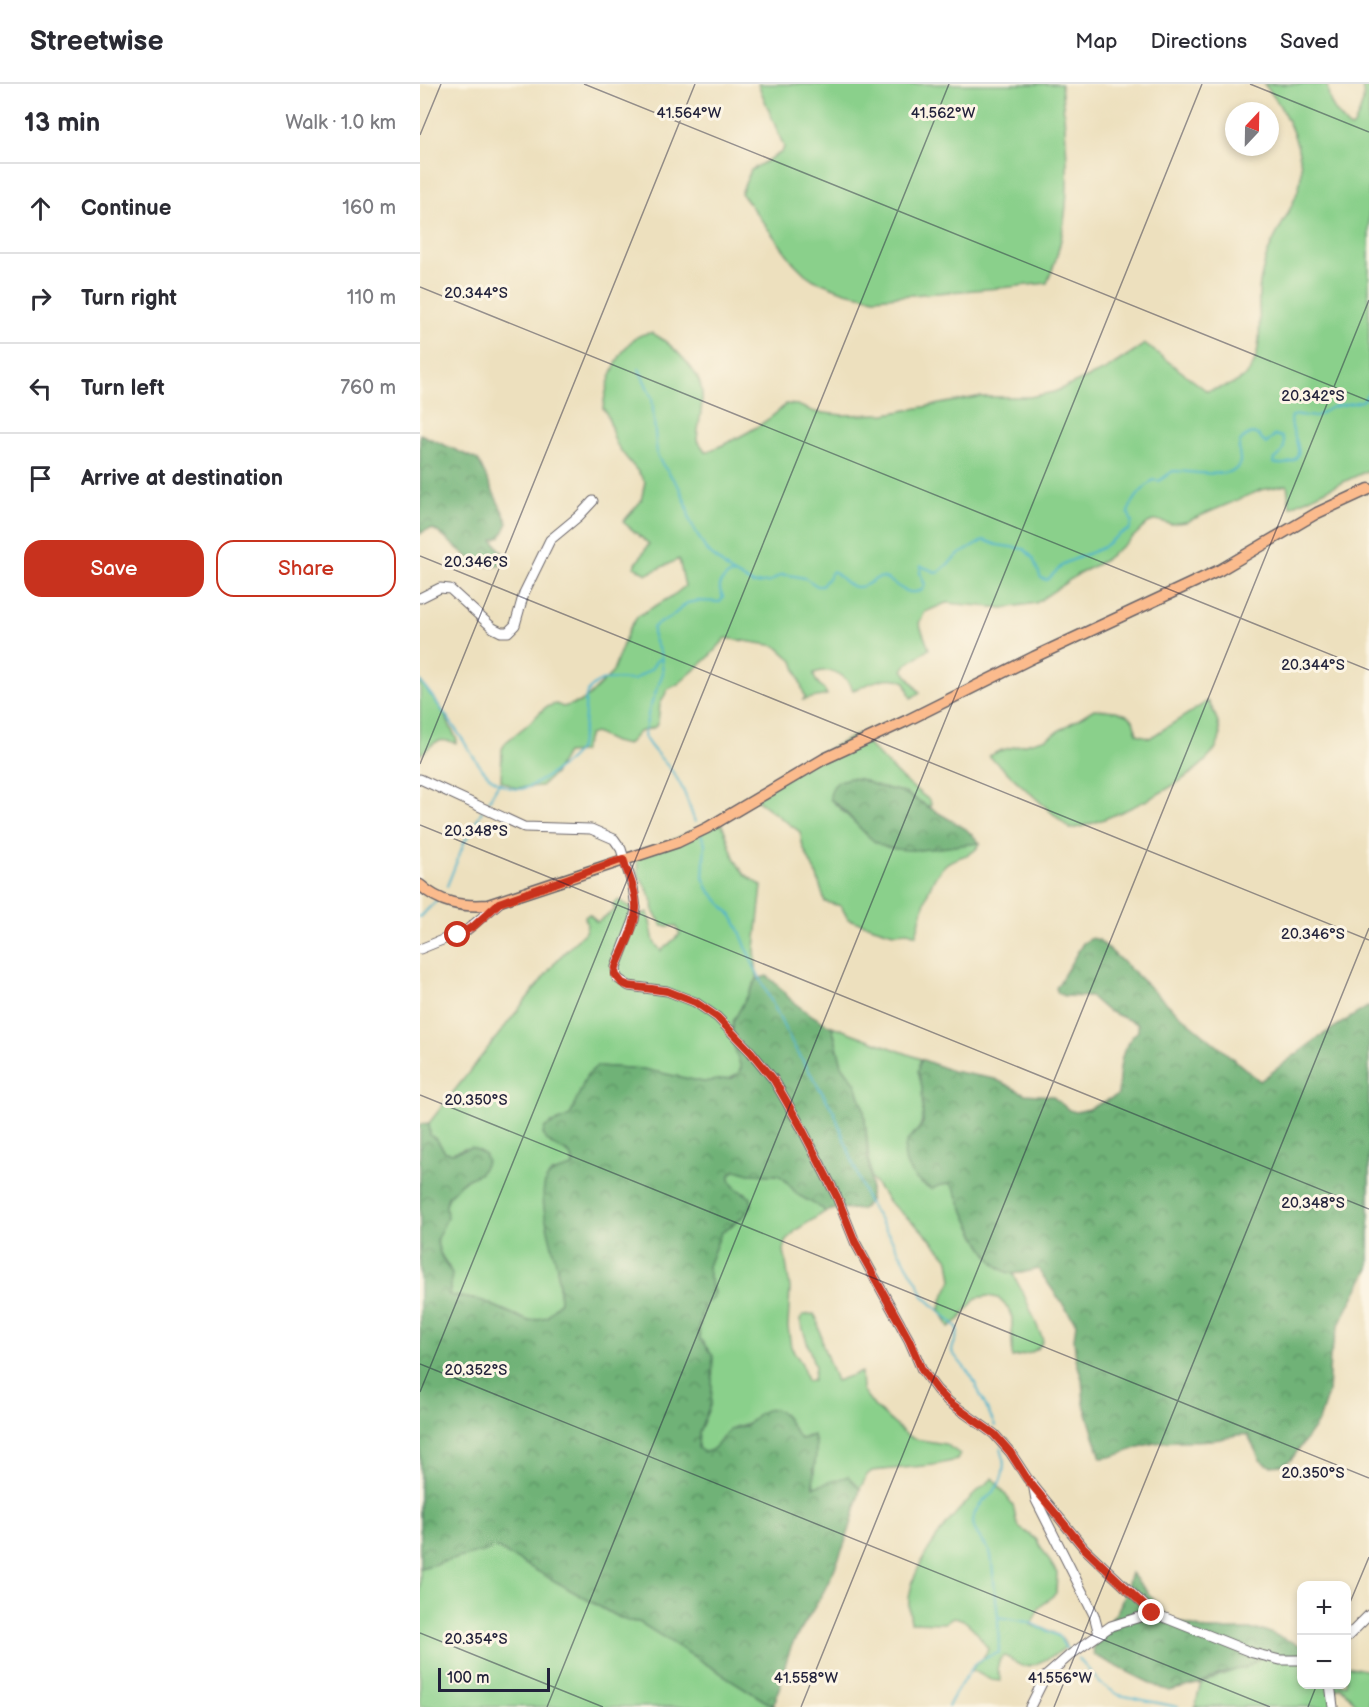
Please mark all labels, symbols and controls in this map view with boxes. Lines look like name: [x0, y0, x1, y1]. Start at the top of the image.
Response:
text: Streetwise: [30, 25, 163, 58]
text: Map: [1075, 29, 1118, 54]
text: Directions: [1151, 29, 1247, 54]
text: Saved: [1280, 29, 1339, 54]
north arrow: [1225, 102, 1279, 156]
text: 41.564°W: [657, 104, 722, 123]
text: 41.562°W: [911, 104, 976, 123]
text: 13 min: [24, 108, 100, 139]
text: Walk · 1.0 km: [285, 111, 396, 135]
icon: ahead: [24, 192, 57, 225]
text: Continue: [81, 195, 171, 222]
text: 160 m: [342, 196, 396, 220]
icon: right: [24, 282, 57, 315]
text: 20.344°S: [444, 284, 508, 303]
text: Turn right: [81, 285, 177, 312]
text: 110 m: [347, 286, 396, 310]
icon: left: [24, 372, 57, 405]
text: Turn left: [81, 375, 165, 402]
text: 760 m: [340, 376, 396, 400]
text: 20.342°S: [1281, 387, 1345, 406]
icon: arrive: [24, 462, 57, 495]
text: Arrive at destination: [81, 465, 283, 492]
button: Save: [24, 540, 204, 597]
button: Share: [216, 540, 396, 597]
text: 20.346°S: [444, 553, 508, 572]
text: 20.344°S: [1281, 656, 1345, 675]
text: 20.348°S: [444, 822, 508, 841]
route start: [444, 921, 470, 947]
text: 20.346°S: [1281, 925, 1345, 944]
text: 20.350°S: [444, 1091, 508, 1110]
text: 20.348°S: [1281, 1194, 1345, 1213]
text: 20.352°S: [445, 1361, 507, 1380]
text: 20.350°S: [1281, 1464, 1345, 1483]
map controls: [1297, 1581, 1351, 1689]
button: +: [1297, 1581, 1351, 1635]
route end: [1138, 1599, 1164, 1625]
text: 20.354°S: [445, 1630, 507, 1649]
button: −: [1297, 1635, 1351, 1689]
scale bar: [438, 1665, 550, 1692]
text: 100 m: [447, 1669, 490, 1688]
text: 41.558°W: [774, 1669, 839, 1688]
text: 41.556°W: [1028, 1669, 1093, 1688]

